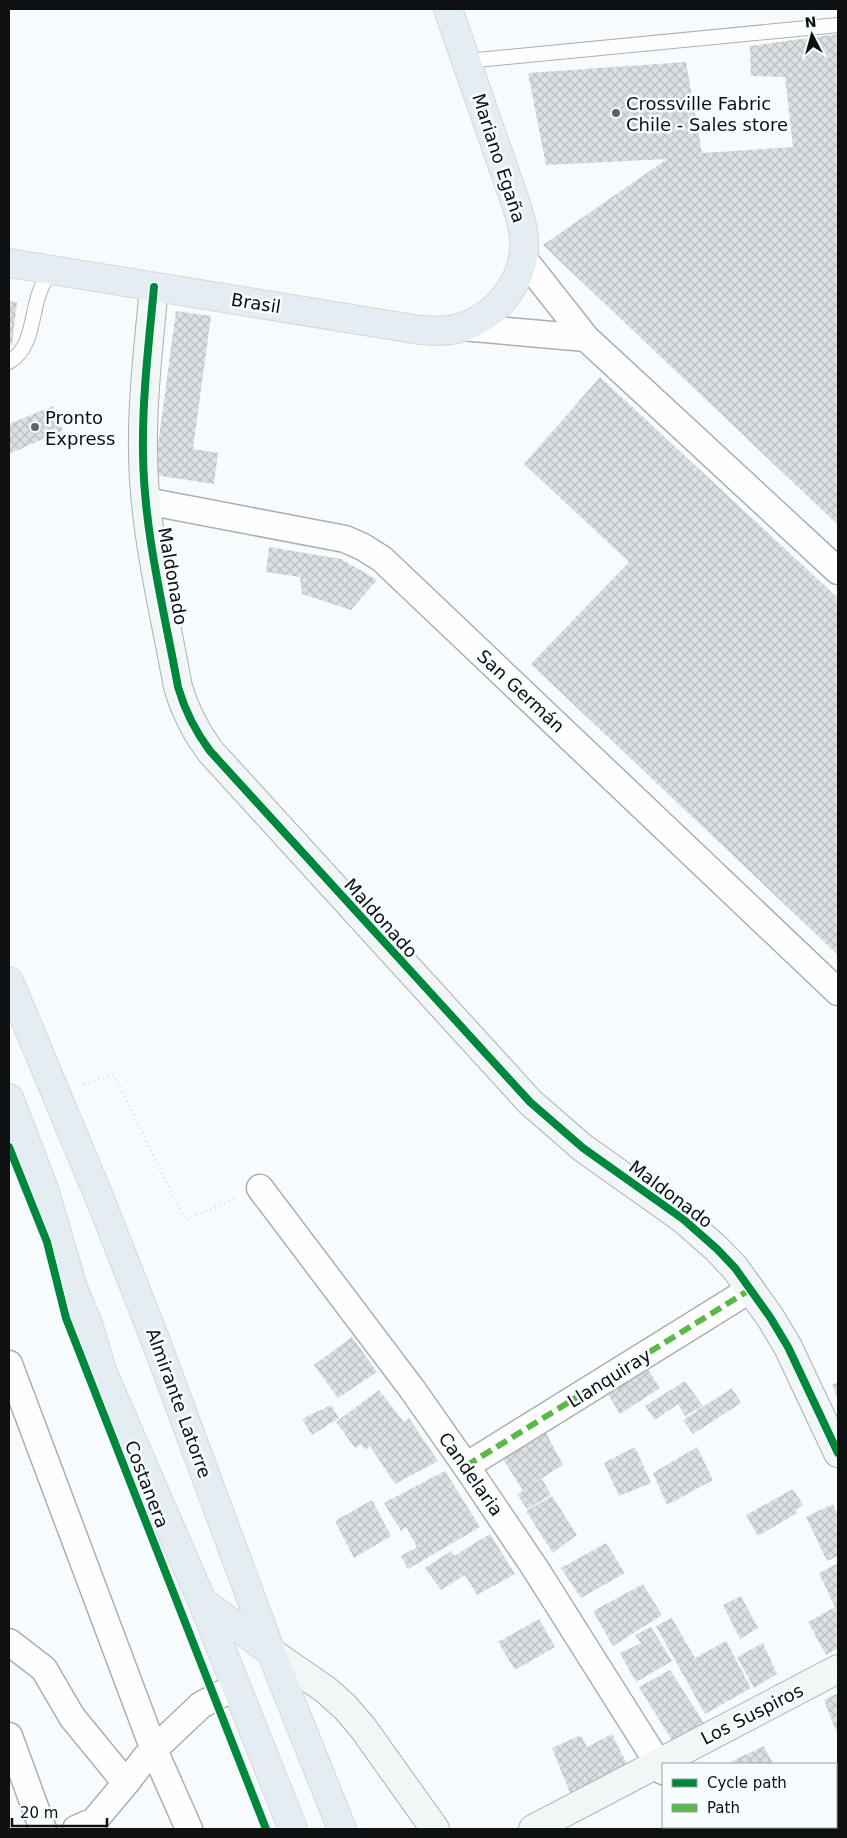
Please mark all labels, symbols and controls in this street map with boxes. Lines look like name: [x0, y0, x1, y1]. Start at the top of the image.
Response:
north arrow: [787, 10, 837, 60]
text: N: [804, 14, 817, 31]
street label: Mariano Egaña: [468, 91, 530, 225]
place label: Crossville Fabric Chile - Sales store: [626, 93, 788, 135]
marker: Crossville Fabric Chile - Sales store: [610, 107, 622, 119]
street label: Brasil: [230, 289, 282, 317]
place label: Pronto Express: [45, 407, 115, 449]
marker: Pronto Express: [29, 421, 41, 433]
street label: Maldonado: [154, 525, 192, 627]
street label: San Germán: [473, 645, 569, 737]
street label: Maldonado: [340, 874, 422, 962]
street label: Maldonado: [625, 1156, 717, 1232]
street label: Almirante Latorre: [142, 1325, 216, 1481]
street label: Llanquiray: [563, 1344, 655, 1412]
street label: Candelaria: [435, 1428, 507, 1520]
street label: Costanera: [121, 1437, 173, 1531]
street label: Los Suspiros: [697, 1679, 807, 1749]
legend: [662, 1763, 837, 1828]
text: Cycle path: [707, 1774, 787, 1792]
scale bar: [12, 1796, 108, 1828]
text: Path: [707, 1799, 740, 1817]
text: 20 m: [20, 1804, 58, 1822]

